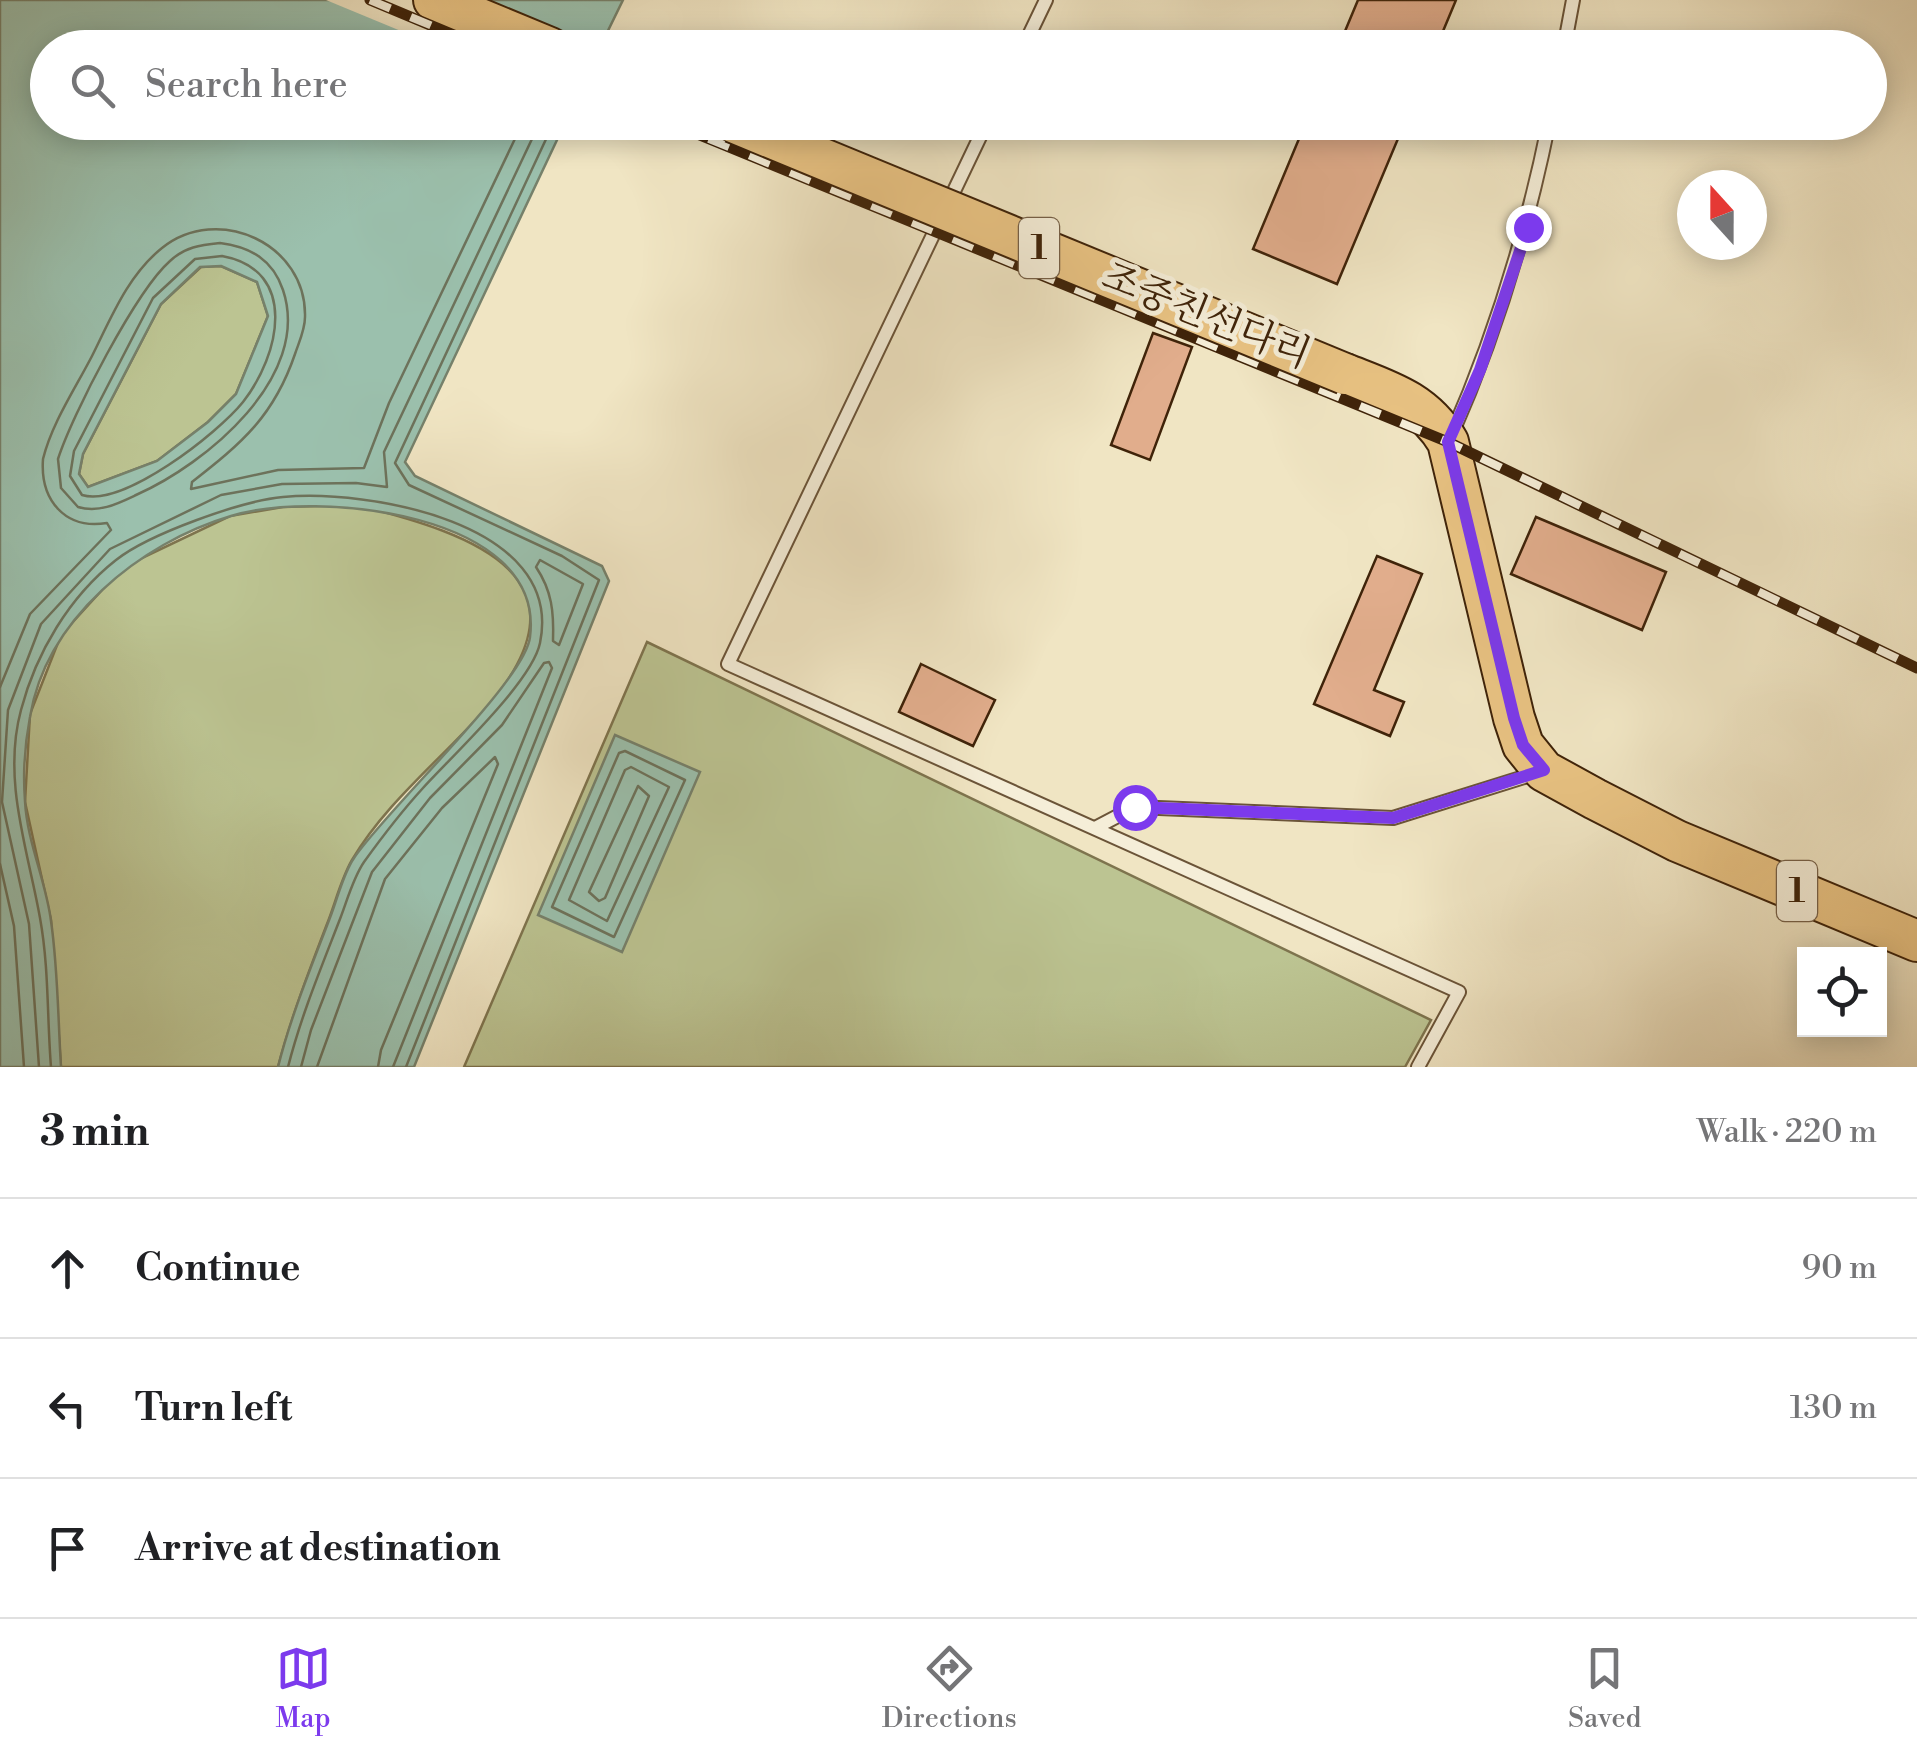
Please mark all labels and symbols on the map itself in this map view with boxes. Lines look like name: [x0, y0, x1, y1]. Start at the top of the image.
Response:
north arrow: [1677, 170, 1767, 260]
route end: [1506, 205, 1552, 251]
road number: 1: [1019, 218, 1059, 278]
street label: 조중친선다리: [1095, 253, 1317, 379]
route start: [1113, 785, 1159, 831]
road number: 1: [1777, 861, 1817, 921]

